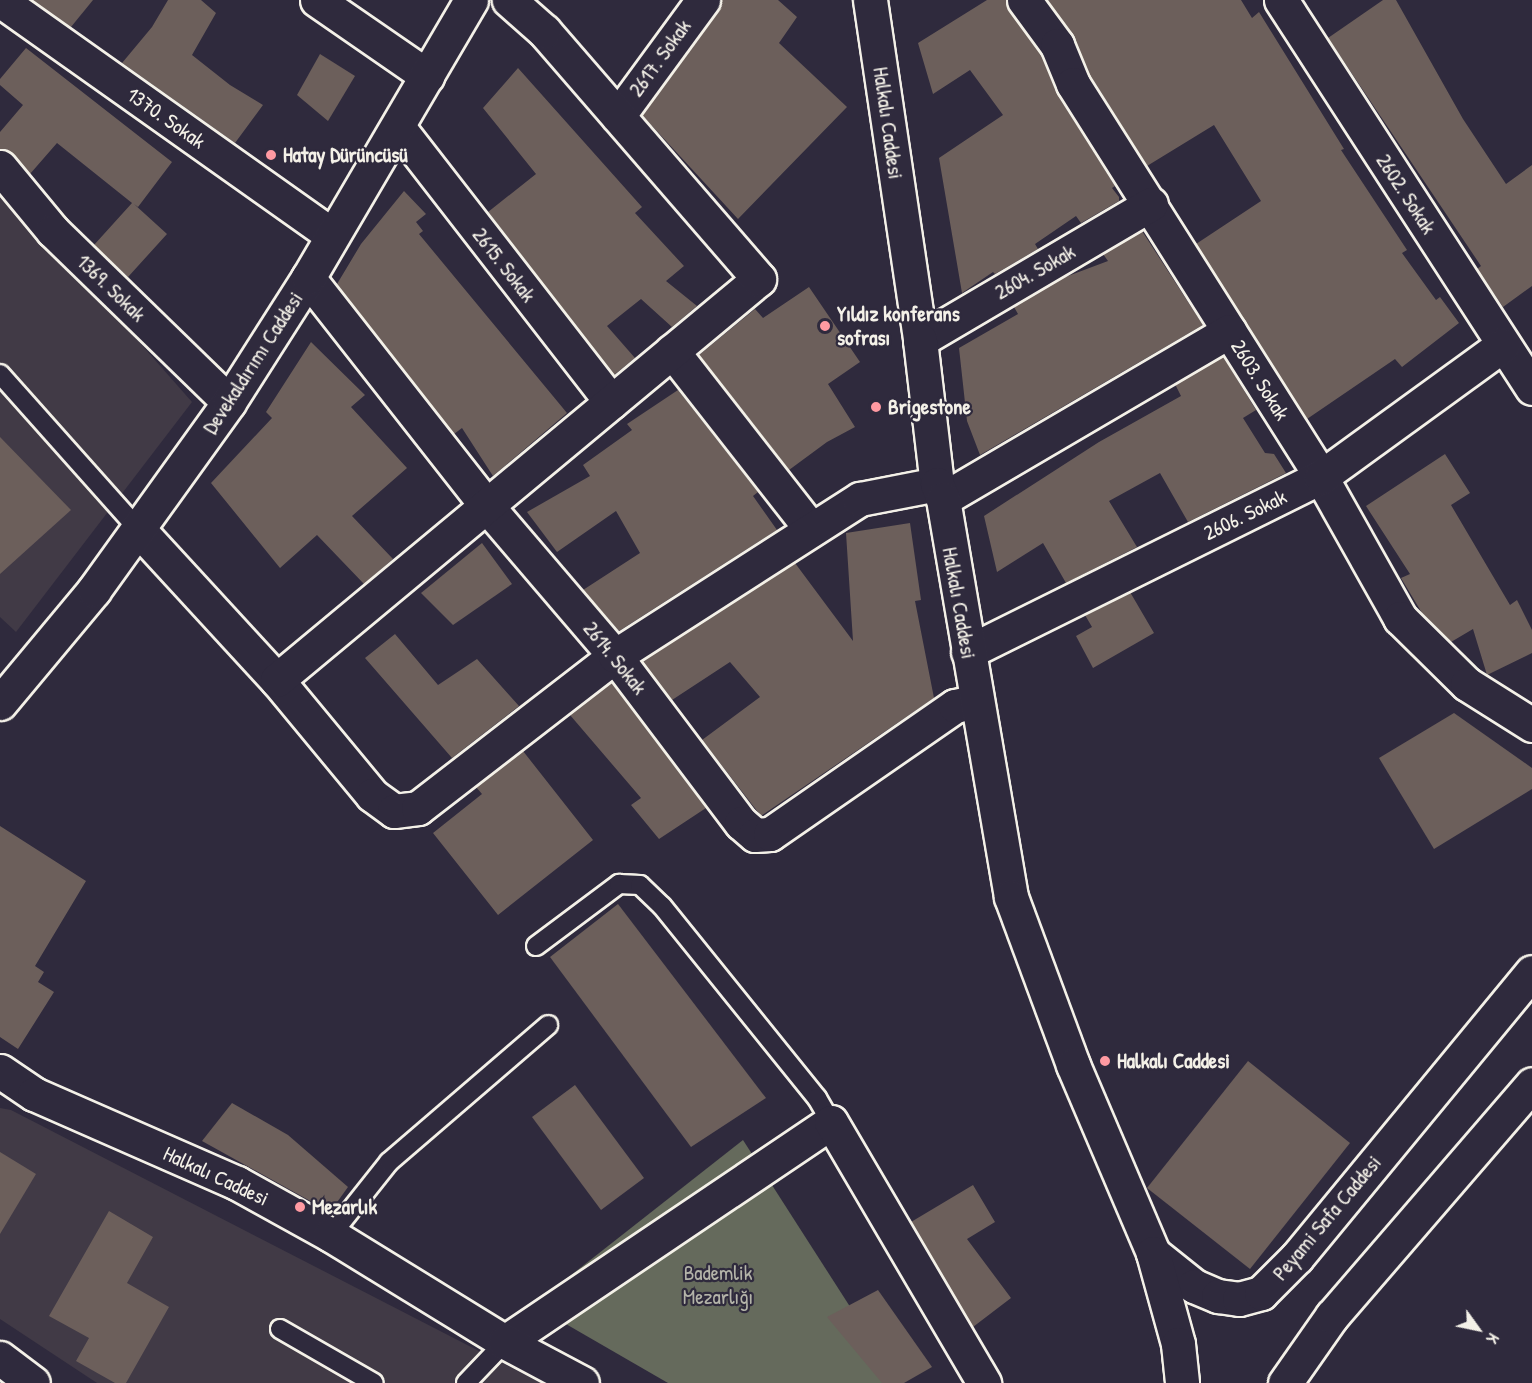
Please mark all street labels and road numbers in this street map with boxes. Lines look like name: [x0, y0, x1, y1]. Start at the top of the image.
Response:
street label: 2617. Sokak: [624, 14, 696, 102]
street label: Halkalı Caddesi: [868, 65, 908, 181]
street label: 1370. Sokak: [122, 82, 210, 154]
street label: 2602. Sokak: [1371, 149, 1441, 239]
street label: 2615. Sokak: [467, 223, 541, 307]
street label: 2604. Sokak: [990, 239, 1080, 305]
street label: 1369. Sokak: [71, 249, 151, 327]
street label: Devekaldırımı Caddesi: [198, 287, 308, 439]
street label: 2603. Sokak: [1225, 335, 1295, 425]
street label: 2606. Sokak: [1199, 484, 1291, 546]
street label: Halkalı Caddesi: [937, 545, 981, 661]
street label: 2614. Sokak: [578, 616, 652, 700]
street label: Halkalı Caddesi: [159, 1141, 273, 1211]
street label: Peyami Safa Caddesi: [1267, 1150, 1387, 1286]

